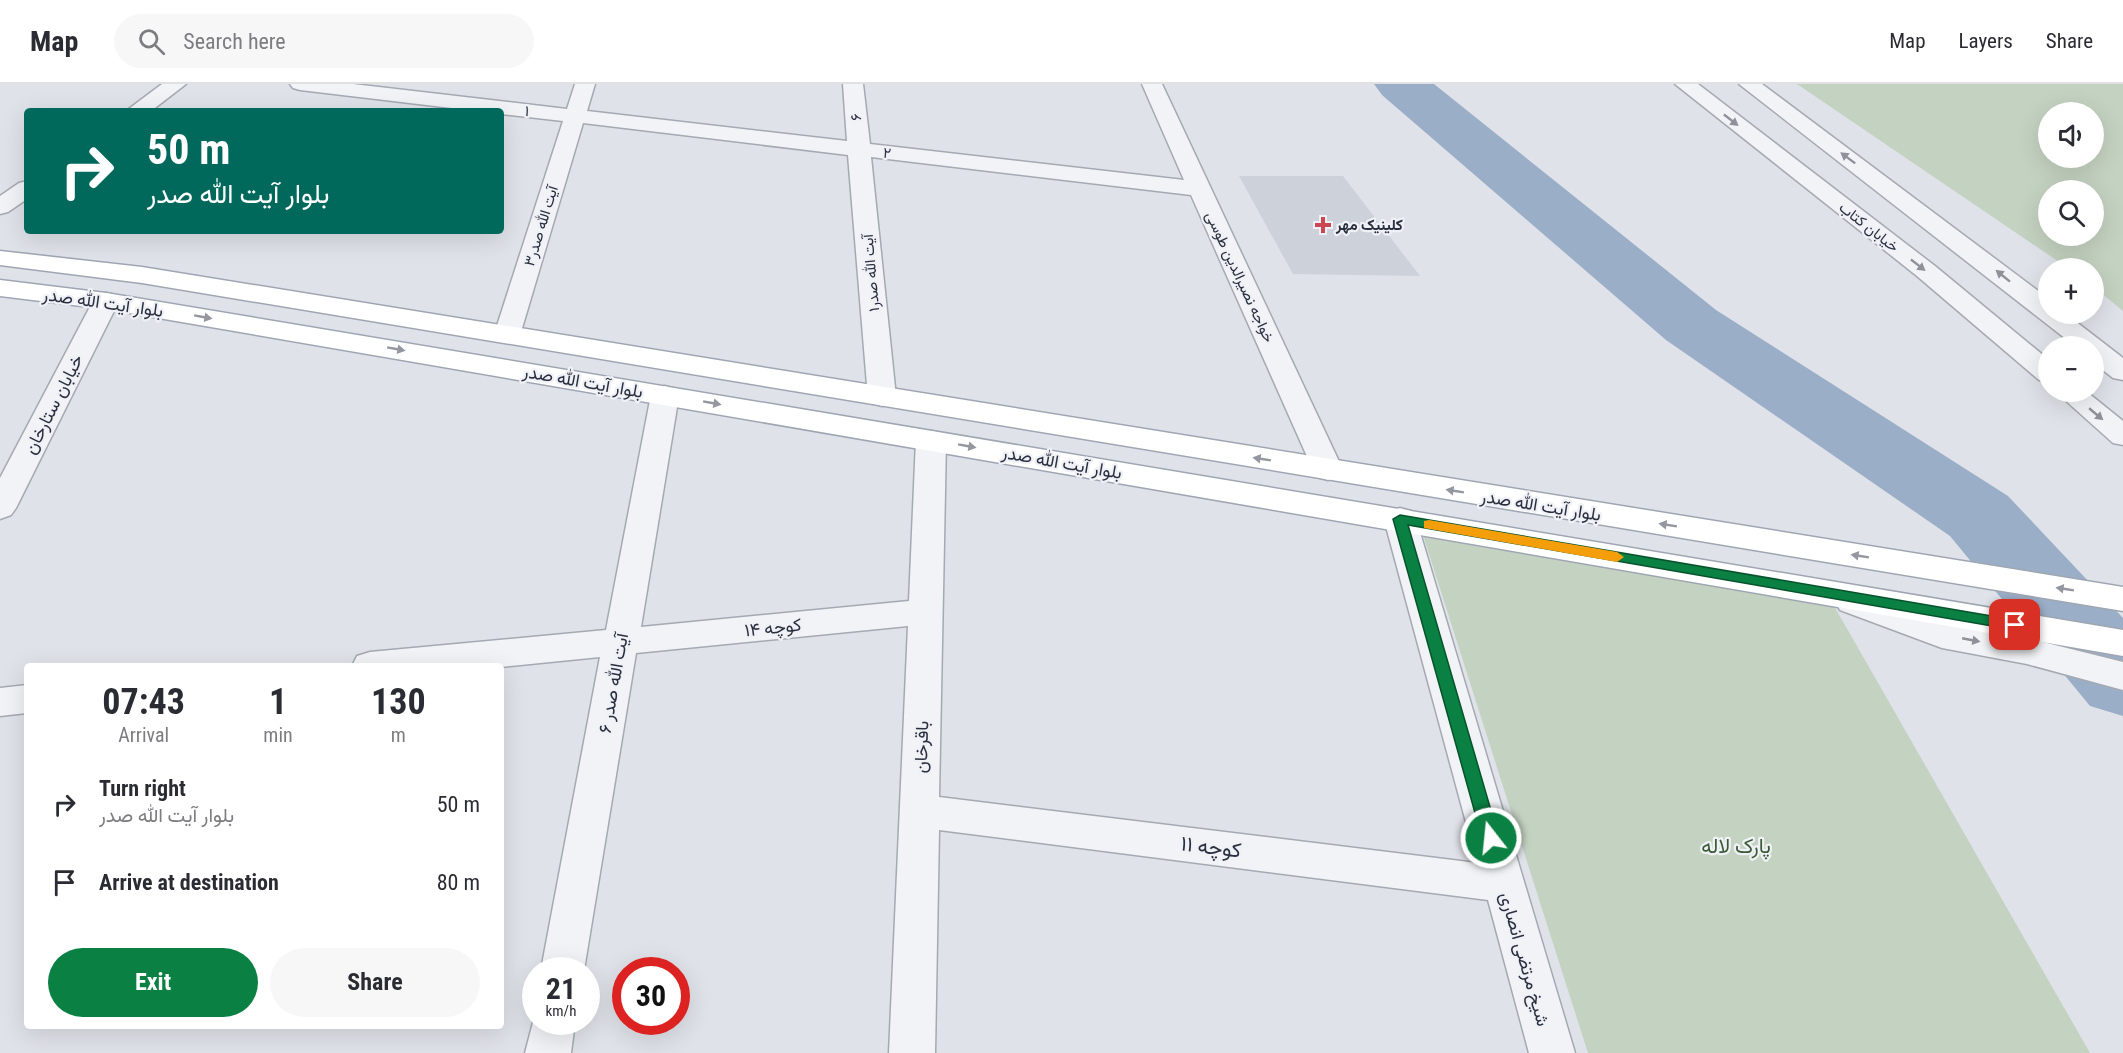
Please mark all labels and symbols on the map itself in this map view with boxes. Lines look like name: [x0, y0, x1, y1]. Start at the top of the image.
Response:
street label: ۱‍: [524, 102, 530, 120]
street label: ۶: [847, 113, 865, 121]
one-way arrow: [1723, 113, 1739, 126]
street label: ۲: [882, 144, 892, 162]
one-way arrow: [1840, 153, 1855, 165]
street label: ۳آیت الله صدر: [520, 182, 562, 269]
street label: خیابان کتاب: [1836, 198, 1902, 256]
street label: خواجه نصیرالدین طوسی: [1201, 209, 1278, 346]
marker: کلینیک مهر: [1314, 216, 1332, 234]
place label: کلینیک مهر: [1335, 216, 1403, 234]
street label: ۱آیت الله صدر: [859, 232, 883, 313]
one-way arrow: [1910, 259, 1926, 271]
one-way arrow: [1996, 270, 2011, 282]
street label: بلوار آیت الله صدر: [40, 283, 165, 322]
one-way arrow: [194, 313, 213, 322]
one-way arrow: [386, 345, 405, 354]
street label: خیابان ستارخان: [19, 351, 88, 458]
street label: بلوار آیت الله صدر: [520, 360, 645, 403]
one-way arrow: [703, 399, 722, 408]
one-way arrow: [2088, 407, 2103, 420]
street label: بلوار آیت الله صدر: [999, 441, 1124, 484]
one-way arrow: [957, 442, 976, 451]
one-way arrow: [1252, 455, 1271, 464]
street label: بلوار آیت الله صدر: [1478, 485, 1603, 526]
one-way arrow: [1445, 486, 1464, 495]
one-way arrow: [1658, 520, 1677, 529]
one-way arrow: [1851, 551, 1870, 560]
one-way arrow: [2056, 585, 2075, 594]
pin: [1989, 599, 2040, 650]
street label: کوچه ۱۴: [744, 614, 803, 642]
street label: آیت الله صدر ۶: [594, 630, 633, 735]
one-way arrow: [1962, 636, 1981, 645]
street label: باقرخان: [910, 720, 933, 774]
position arrow: [1459, 806, 1523, 870]
street label: کوچه ۱۱: [1179, 831, 1243, 865]
park label: پارک لاله: [1701, 834, 1771, 860]
street label: شیخ مرتضی انصاری: [1494, 889, 1554, 1029]
speed limit sign: 30: [612, 957, 690, 1035]

